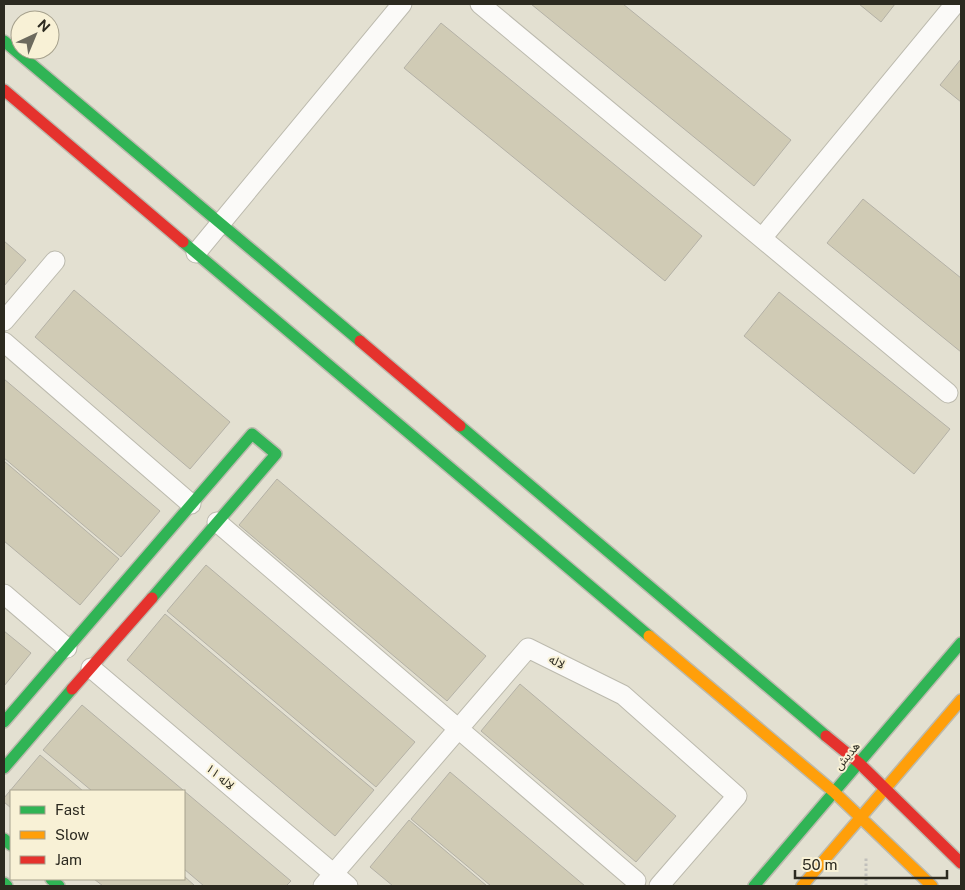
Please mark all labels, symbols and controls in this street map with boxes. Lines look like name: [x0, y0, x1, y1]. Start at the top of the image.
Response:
north arrow: [10, 10, 60, 60]
text: N: [35, 16, 54, 35]
street label: لاله: [547, 652, 567, 672]
street label: هدیش: [831, 739, 863, 773]
street label: لاله ۱۱: [203, 761, 237, 793]
legend: [10, 790, 185, 880]
text: Fast: [55, 801, 85, 818]
text: Slow: [55, 826, 90, 843]
scale bar: [795, 848, 948, 880]
text: Jam: [55, 851, 82, 868]
text: 50 m: [802, 856, 837, 873]

